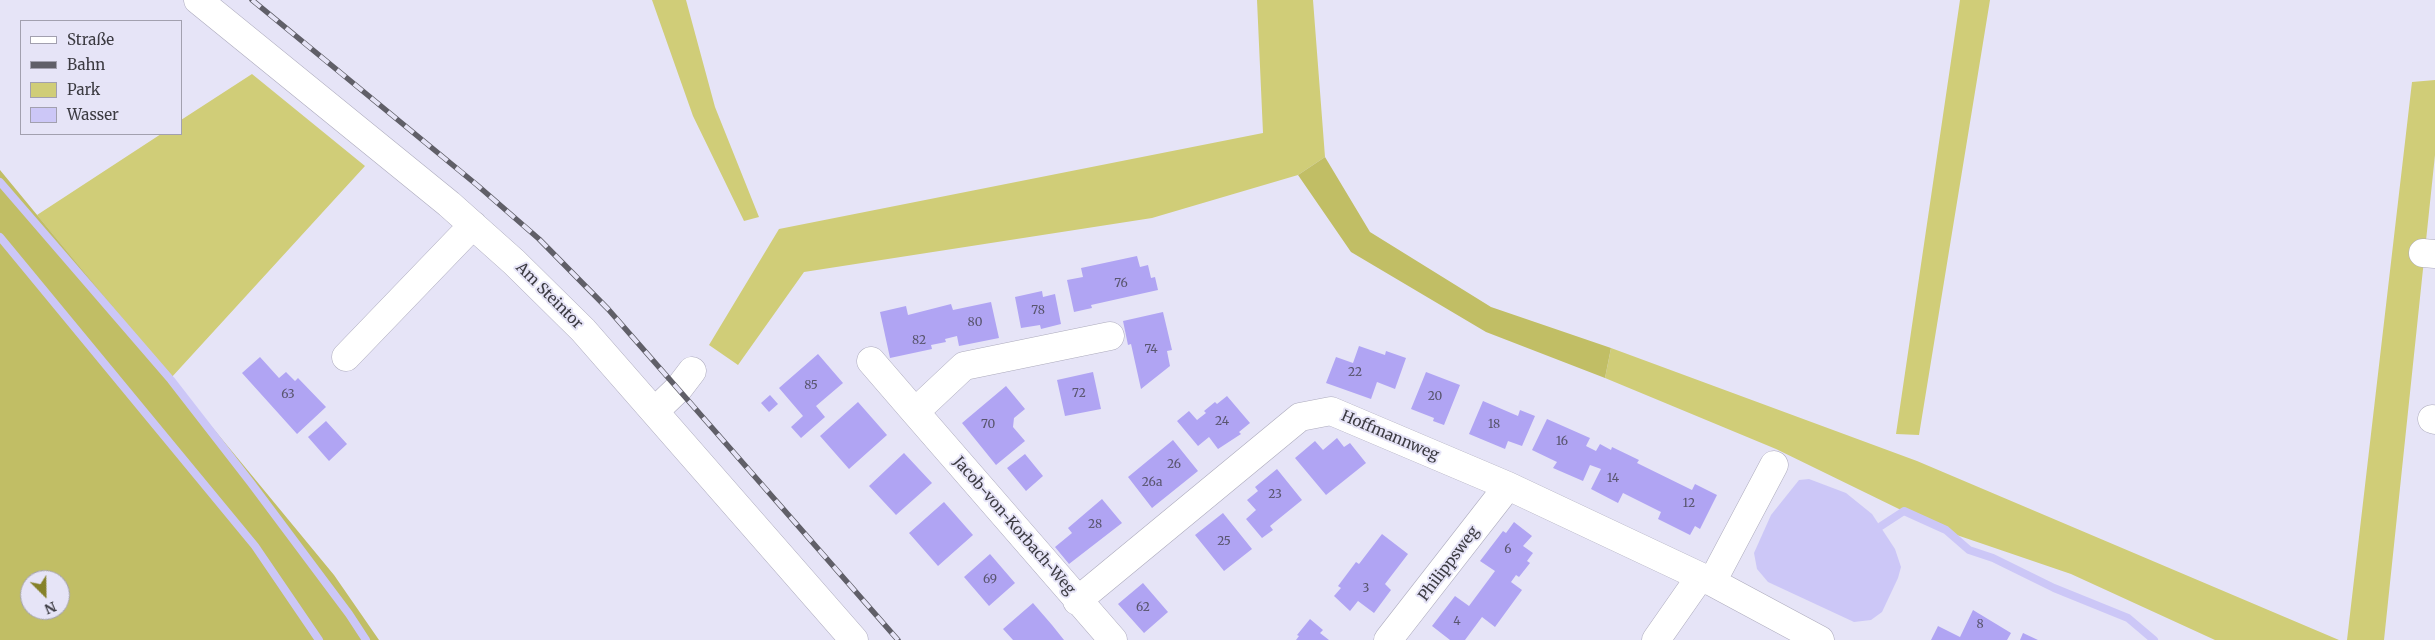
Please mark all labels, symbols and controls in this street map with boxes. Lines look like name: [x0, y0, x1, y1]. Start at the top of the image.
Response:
legend: [20, 20, 182, 135]
text: Straße: [67, 30, 114, 49]
text: Bahn: [67, 55, 105, 74]
text: Park: [67, 80, 100, 99]
text: Wasser: [67, 105, 119, 124]
street label: Am Steintor: [512, 259, 586, 333]
house number: 76: [1114, 277, 1128, 291]
house number: 78: [1031, 304, 1045, 318]
house number: 80: [968, 316, 982, 330]
house number: 82: [912, 334, 926, 348]
house number: 74: [1144, 343, 1158, 357]
house number: 22: [1348, 366, 1362, 380]
house number: 85: [804, 379, 818, 393]
house number: 72: [1072, 387, 1086, 401]
house number: 63: [281, 388, 295, 402]
house number: 20: [1428, 390, 1442, 404]
street label: Hoffmannweg: [1338, 407, 1442, 465]
house number: 24: [1215, 415, 1229, 429]
house number: 70: [981, 418, 995, 432]
house number: 18: [1488, 418, 1500, 432]
house number: 16: [1556, 435, 1568, 449]
street label: Jacob-von-Korbach-Weg: [949, 453, 1079, 599]
house number: 26: [1167, 458, 1181, 472]
house number: 14: [1607, 472, 1619, 486]
house number: 26a: [1142, 476, 1162, 490]
house number: 23: [1268, 488, 1282, 502]
house number: 12: [1683, 497, 1695, 511]
house number: 28: [1088, 518, 1102, 532]
street label: Philippsweg: [1415, 523, 1483, 605]
house number: 25: [1217, 535, 1231, 549]
house number: 6: [1504, 543, 1512, 557]
north arrow: [20, 570, 70, 620]
house number: 69: [983, 573, 997, 587]
house number: 3: [1363, 582, 1369, 596]
text: N: [42, 597, 59, 618]
house number: 62: [1136, 601, 1150, 615]
house number: 4: [1453, 615, 1461, 629]
house number: 8: [1976, 618, 1984, 632]

